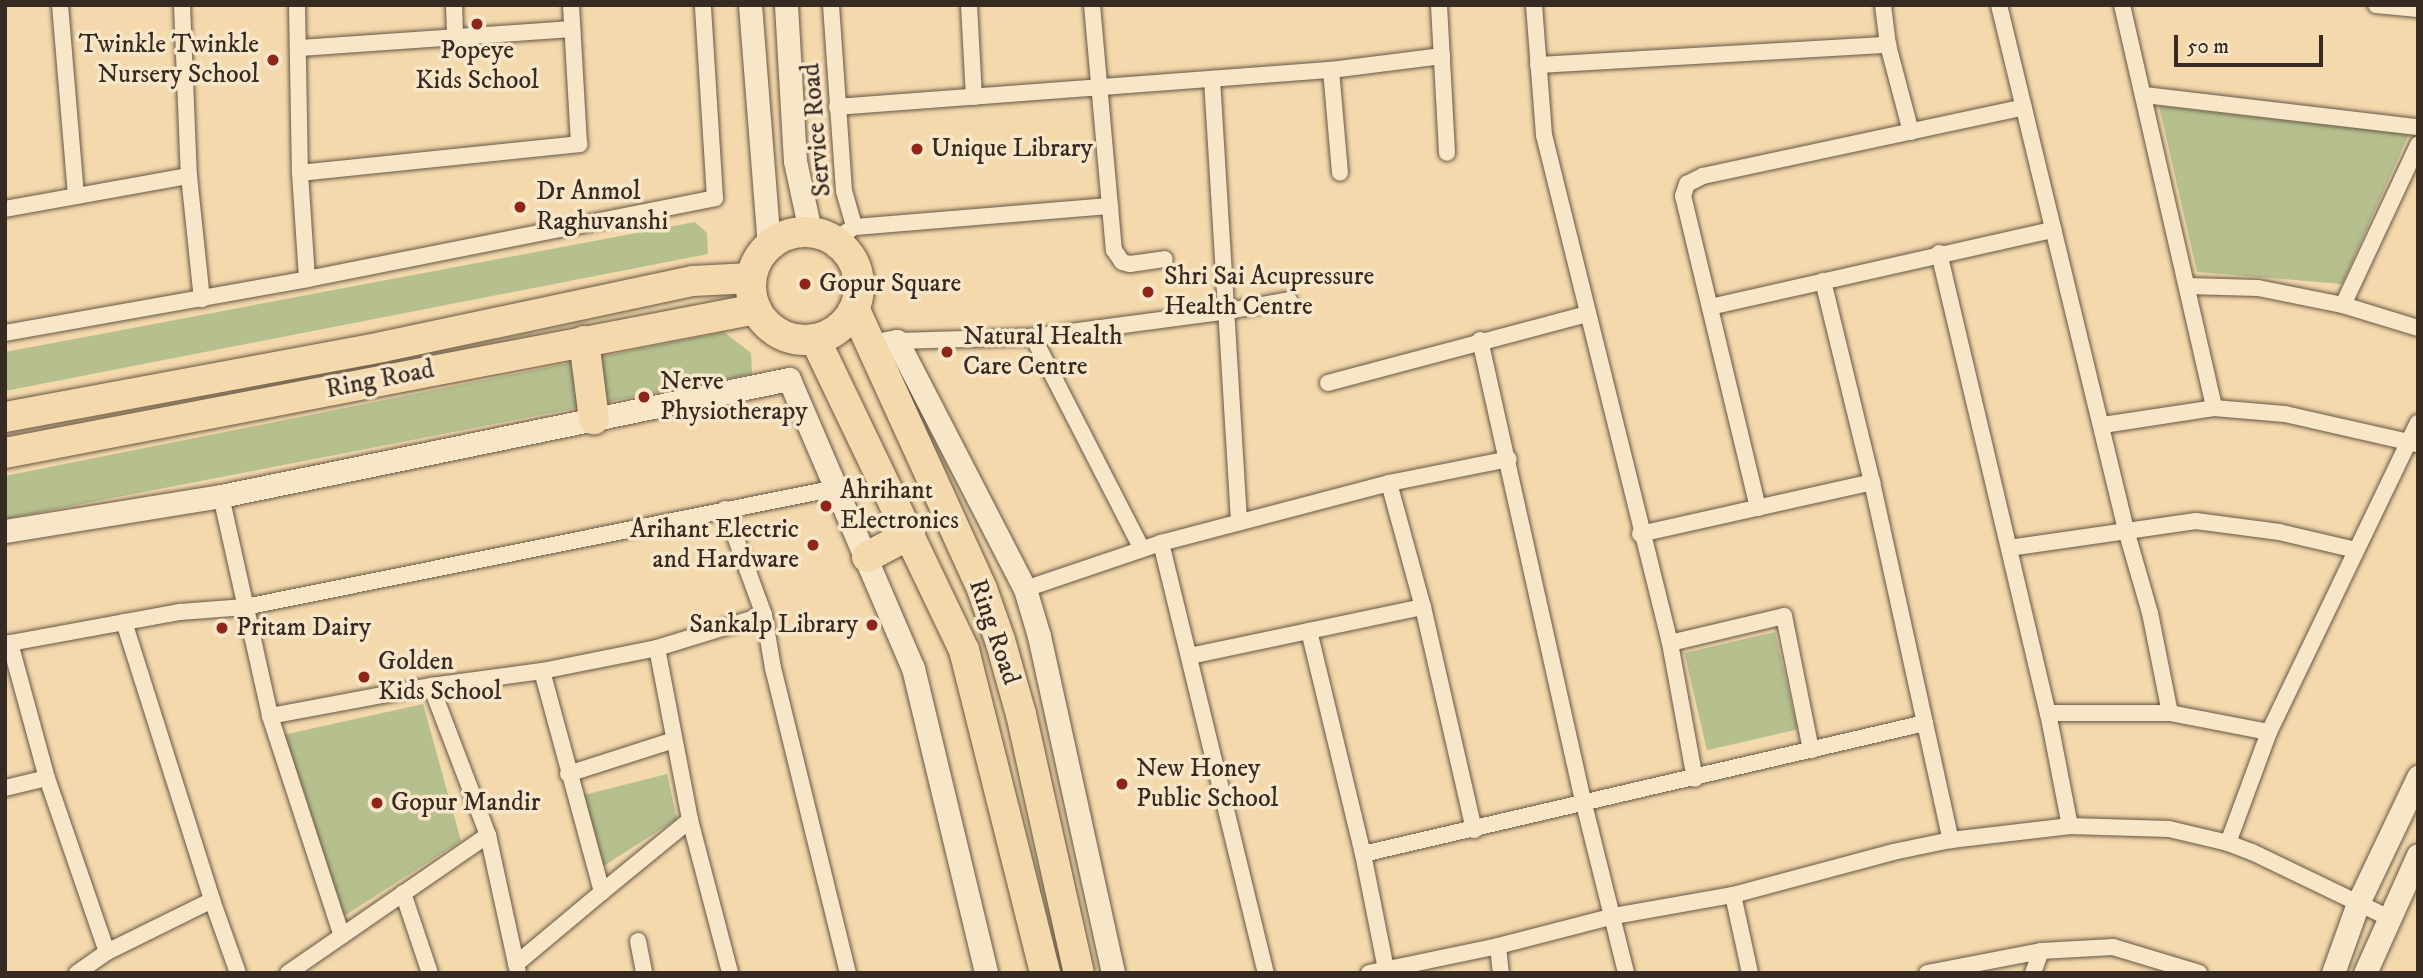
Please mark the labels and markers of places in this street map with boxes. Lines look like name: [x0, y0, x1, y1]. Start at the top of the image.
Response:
marker: Popeye Kids School: [469, 16, 485, 32]
place label: Twinkle Twinkle Nursery School: [79, 29, 259, 90]
place label: Popeye Kids School: [415, 35, 539, 96]
marker: Twinkle Twinkle Nursery School: [265, 52, 281, 68]
place label: Unique Library: [931, 133, 1093, 165]
marker: Unique Library: [909, 141, 925, 157]
place label: Dr Anmol Raghuvanshi: [536, 176, 668, 238]
marker: Dr Anmol Raghuvanshi: [510, 197, 530, 217]
place label: Shri Sai Acupressure Health Centre: [1164, 261, 1374, 322]
place label: Gopur Square: [819, 268, 961, 300]
marker: Gopur Square: [797, 276, 813, 292]
marker: Shri Sai Acupressure Health Centre: [1138, 282, 1158, 302]
place label: Natural Health Care Centre: [963, 321, 1123, 382]
marker: Natural Health Care Centre: [937, 342, 957, 362]
place label: Nerve Physiotherapy: [660, 366, 808, 428]
marker: Nerve Physiotherapy: [634, 387, 654, 407]
place label: Ahrihant Electronics: [840, 475, 959, 536]
marker: Ahrihant Electronics: [818, 498, 834, 514]
place label: Arihant Electric and Hardware: [630, 514, 799, 576]
marker: Arihant Electric and Hardware: [805, 537, 821, 553]
place label: Sankalp Library: [689, 609, 858, 641]
place label: Pritam Dairy: [236, 612, 371, 644]
marker: Sankalp Library: [864, 617, 880, 633]
marker: Pritam Dairy: [214, 620, 230, 636]
place label: Golden Kids School: [378, 646, 502, 708]
marker: Golden Kids School: [356, 669, 372, 685]
place label: New Honey Public School: [1136, 753, 1278, 814]
marker: New Honey Public School: [1114, 776, 1130, 792]
place label: Gopur Mandir: [391, 787, 540, 819]
marker: Gopur Mandir: [369, 795, 385, 811]

